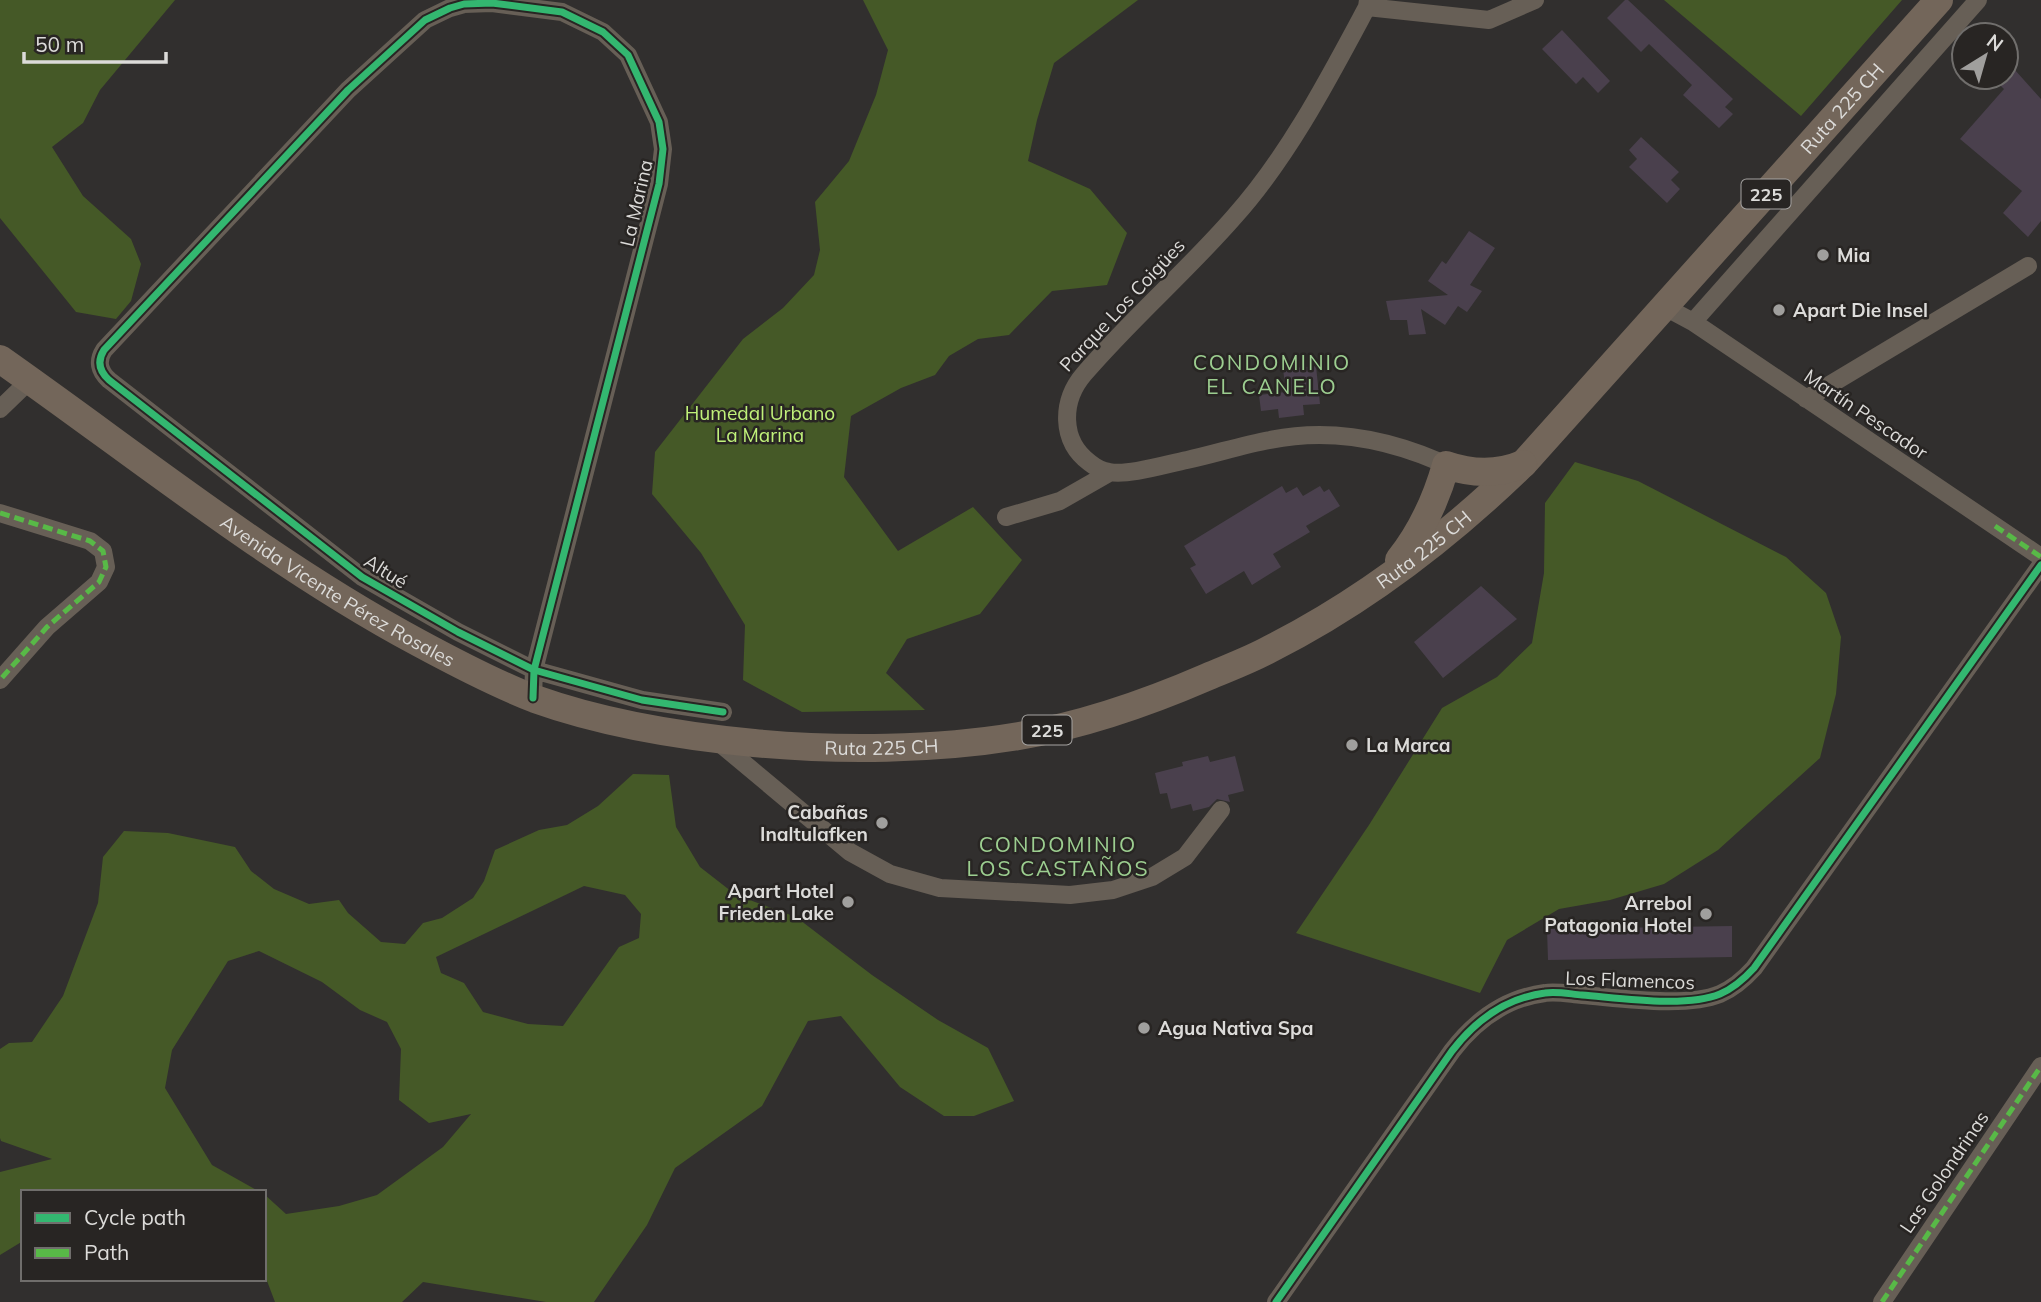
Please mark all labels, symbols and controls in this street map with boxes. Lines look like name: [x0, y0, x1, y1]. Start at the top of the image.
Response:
scale bar: [24, 21, 166, 65]
north arrow: [1950, 21, 2020, 91]
text: N: [1982, 29, 2008, 56]
text: 50 m: [35, 31, 84, 57]
street label: Ruta 225 CH: [1795, 58, 1889, 159]
street label: La Marina: [614, 157, 658, 249]
road number: 225: [1742, 180, 1790, 209]
street label: Parque Los Coigües: [1054, 234, 1190, 376]
place label: Mia: [1837, 243, 1870, 267]
marker: Mia: [1815, 247, 1831, 263]
place label: Apart Die Insel: [1793, 298, 1928, 322]
marker: Apart Die Insel: [1771, 302, 1787, 318]
district label: CONDOMINIO EL CANELO: [1193, 349, 1351, 399]
street label: Martín Pescador: [1800, 364, 1932, 464]
park label: Humedal Urbano La Marina: [685, 401, 835, 447]
street label: Ruta 225 CH: [1371, 505, 1476, 594]
street label: Avenida Vicente Pérez Rosales: [216, 510, 459, 672]
street label: Altué: [360, 549, 412, 593]
road number: 225: [1023, 716, 1072, 744]
street label: Ruta 225 CH: [824, 733, 939, 760]
place label: La Marca: [1366, 733, 1451, 757]
marker: La Marca: [1344, 737, 1360, 753]
place label: Cabañas Inaltulafken: [760, 800, 868, 846]
marker: Cabañas Inaltulafken: [874, 815, 890, 831]
district label: CONDOMINIO LOS CASTAÑOS: [966, 831, 1150, 881]
place label: Apart Hotel Frieden Lake: [718, 879, 834, 925]
place label: Arrebol Patagonia Hotel: [1544, 891, 1692, 937]
marker: Apart Hotel Frieden Lake: [840, 894, 856, 910]
marker: Arrebol Patagonia Hotel: [1698, 906, 1714, 922]
street label: Los Flamencos: [1565, 966, 1695, 994]
place label: Agua Nativa Spa: [1158, 1016, 1314, 1040]
marker: Agua Nativa Spa: [1136, 1020, 1152, 1036]
street label: Las Golondrinas: [1894, 1106, 1994, 1238]
legend: [21, 1190, 266, 1281]
text: Cycle path: [84, 1204, 186, 1230]
text: Path: [84, 1239, 129, 1265]

